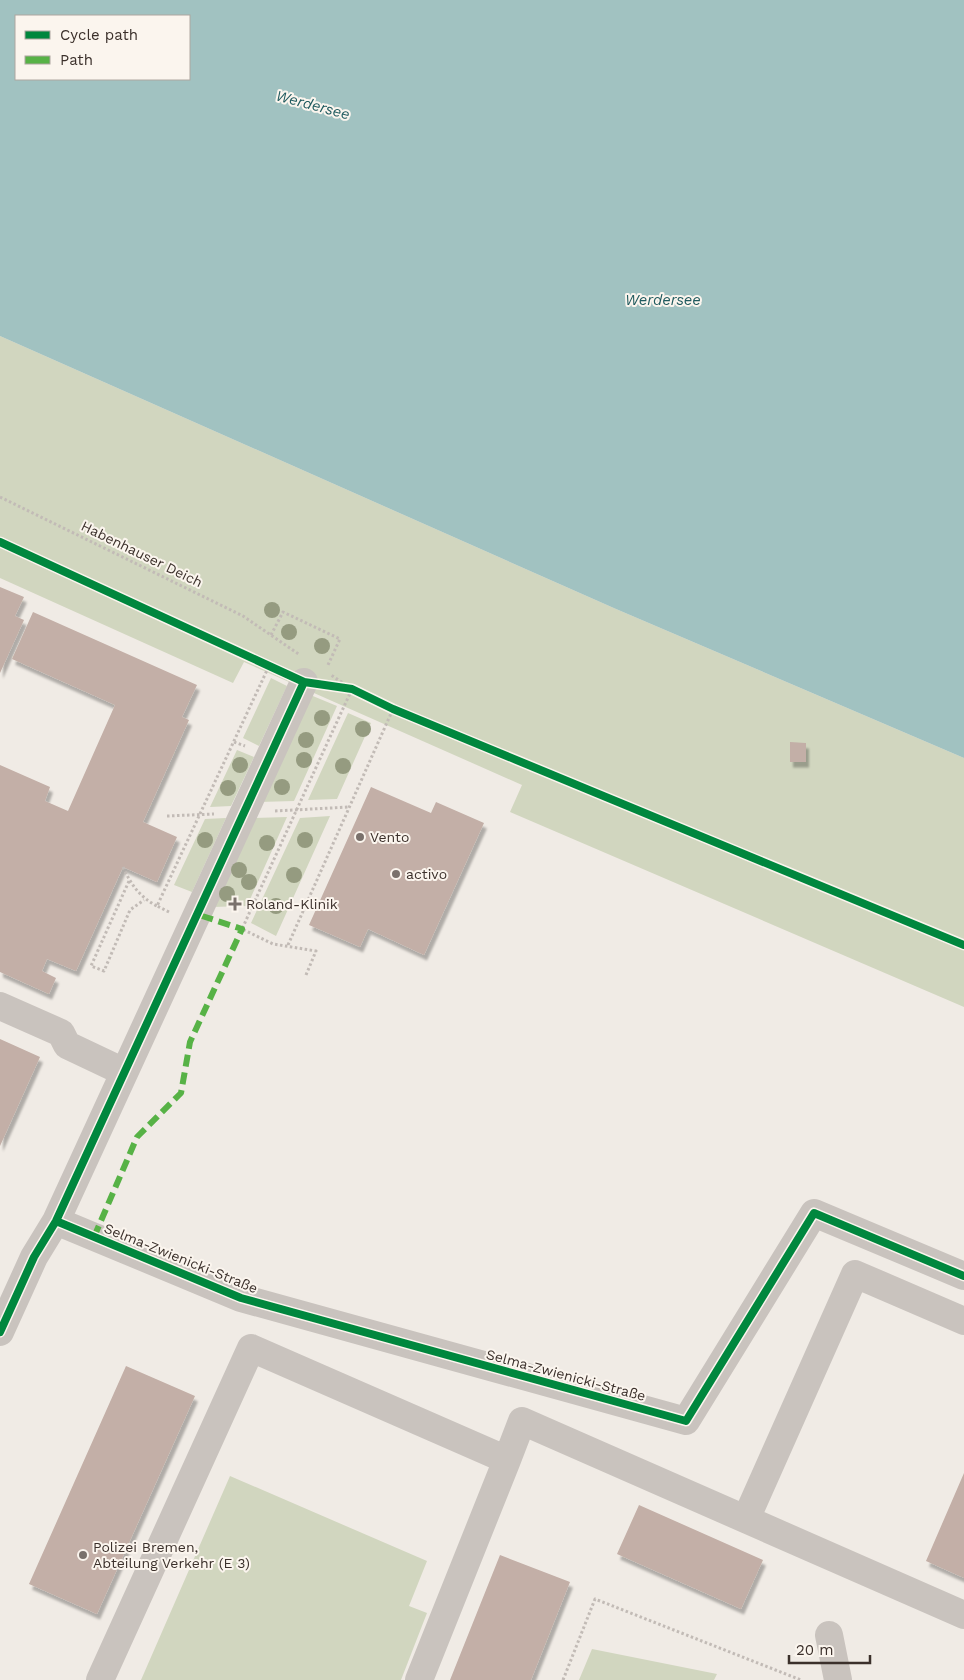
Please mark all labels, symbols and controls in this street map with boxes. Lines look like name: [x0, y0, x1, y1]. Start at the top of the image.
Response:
legend: [15, 15, 190, 80]
text: Cycle path: [60, 26, 138, 44]
text: Path: [60, 51, 93, 69]
water label: Werdersee: [274, 87, 352, 123]
water label: Werdersee: [625, 291, 701, 309]
street label: Habenhauser Deich: [79, 518, 205, 590]
place label: Vento: [370, 829, 409, 845]
marker: Vento: [354, 831, 366, 843]
place label: activo: [406, 866, 447, 882]
marker: activo: [390, 868, 402, 880]
place label: Roland-Klinik: [246, 896, 338, 912]
marker: Roland-Klinik: [228, 897, 242, 911]
street label: Selma-Zwienicki-Straße: [102, 1220, 260, 1296]
street label: Selma-Zwienicki-Straße: [485, 1346, 647, 1404]
place label: Polizei Bremen, Abteilung Verkehr (E 3): [93, 1539, 250, 1571]
marker: Polizei Bremen, Abteilung Verkehr (E 3): [77, 1549, 89, 1561]
scale bar: [789, 1632, 870, 1664]
text: 20 m: [796, 1641, 834, 1659]

